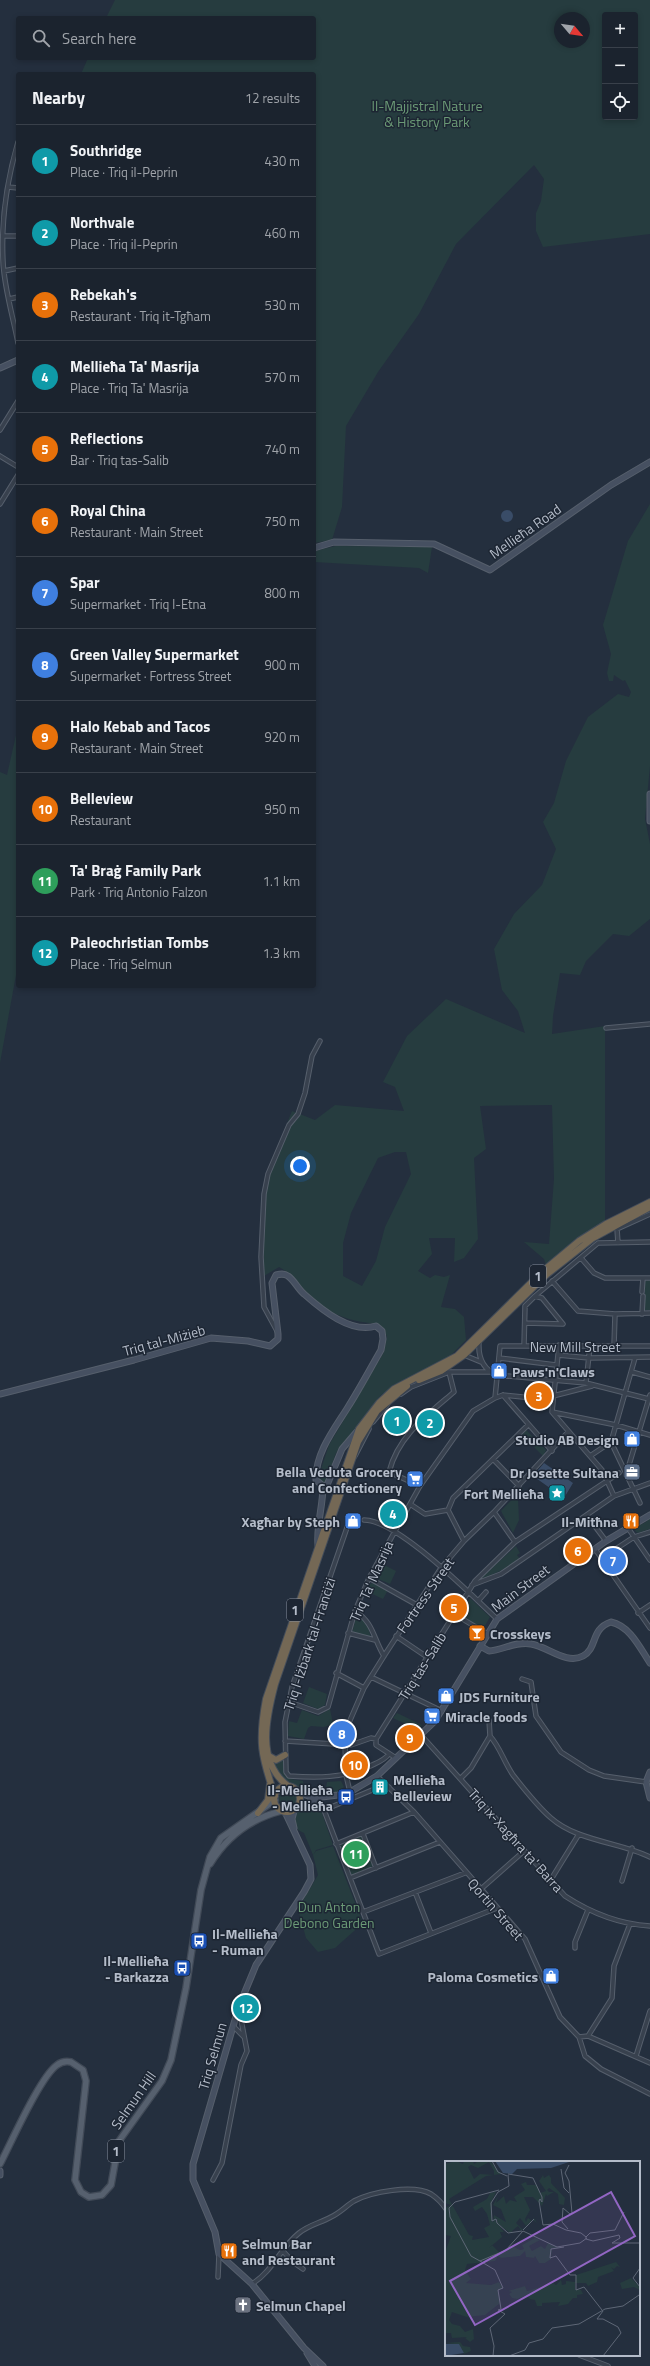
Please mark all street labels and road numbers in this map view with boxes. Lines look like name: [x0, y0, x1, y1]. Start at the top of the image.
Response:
street label: Mellieħa Road: [485, 499, 565, 563]
road number: 1: [530, 1265, 546, 1287]
street label: Triq tal-Miżieb: [120, 1319, 208, 1361]
street label: New Mill Street: [530, 1336, 620, 1357]
street label: Triq Ta' Masrija: [344, 1537, 398, 1625]
street label: Fortress Street: [391, 1553, 459, 1637]
street label: Main Street: [486, 1559, 554, 1617]
street label: Triq l-Iżbark tal-Franċiżi: [278, 1575, 340, 1713]
road number: 1: [287, 1599, 303, 1621]
street label: Triq tas-Salib: [393, 1628, 451, 1704]
street label: Triq ix-Xagħra ta' Barra: [463, 1783, 569, 1897]
street label: Qortin Street: [463, 1873, 529, 1945]
street label: Triq Selmun: [192, 2020, 232, 2092]
street label: Selmun Hill: [105, 2067, 161, 2133]
road number: 1: [108, 2140, 124, 2162]

